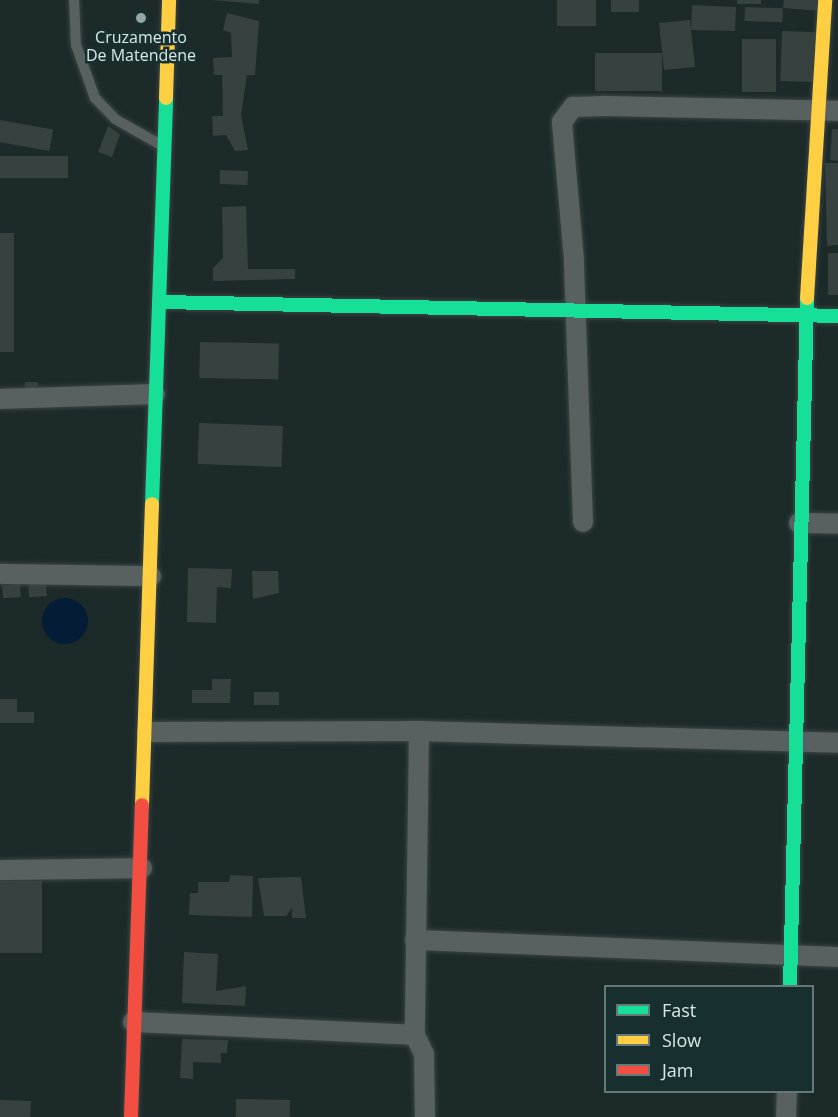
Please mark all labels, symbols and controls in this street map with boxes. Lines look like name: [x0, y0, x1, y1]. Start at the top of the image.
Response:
marker: Cruzamento De Matendene: [134, 11, 148, 25]
place label: Cruzamento De Matendene: [86, 27, 196, 65]
legend: [604, 985, 814, 1093]
text: Fast: [662, 998, 696, 1022]
text: Slow: [662, 1028, 701, 1052]
text: Jam: [662, 1058, 694, 1082]

